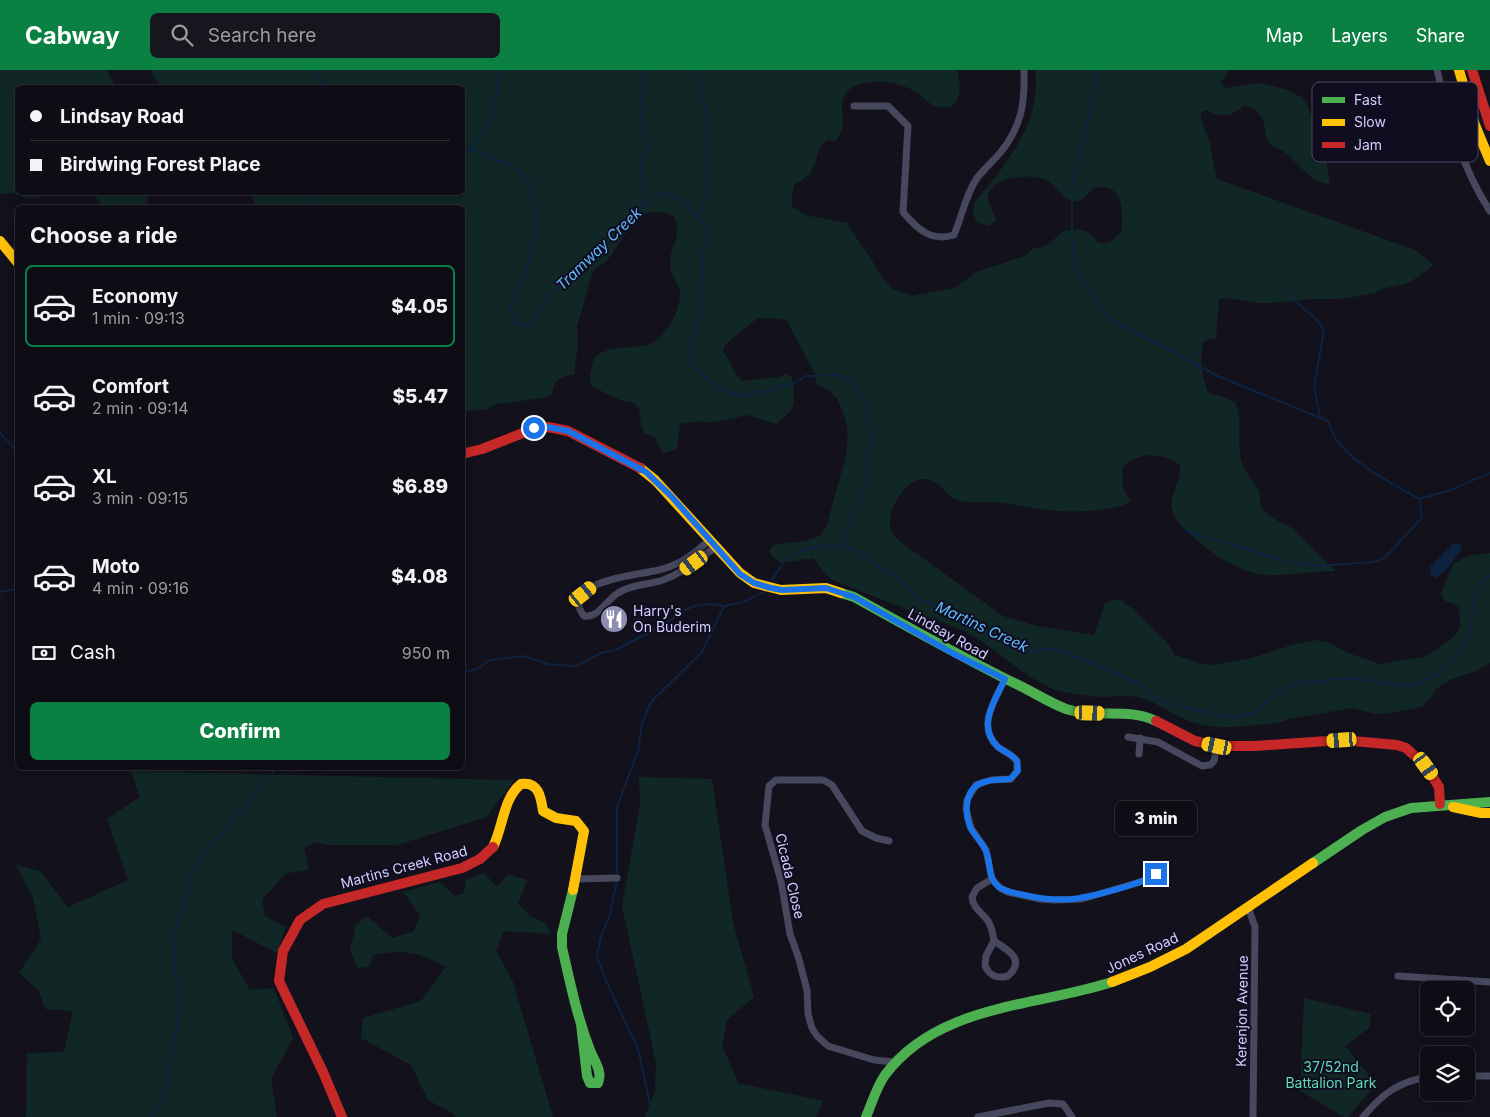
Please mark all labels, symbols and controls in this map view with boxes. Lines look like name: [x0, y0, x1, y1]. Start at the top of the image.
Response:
search box: [150, 13, 500, 58]
text: Cabway: [25, 21, 120, 50]
icon: search: [168, 21, 196, 49]
text: Search here: [208, 24, 316, 47]
text: Map: [1266, 25, 1303, 46]
text: Layers: [1331, 25, 1388, 46]
text: Share: [1416, 25, 1465, 46]
legend: [1312, 82, 1478, 162]
text: Fast: [1354, 91, 1382, 108]
text: Lindsay Road: [60, 105, 184, 128]
text: Slow: [1354, 113, 1386, 130]
text: Jam: [1354, 136, 1382, 153]
text: Birdwing Forest Place: [60, 153, 261, 176]
water label: Tramway Creek: [552, 202, 646, 294]
text: Choose a ride: [30, 222, 178, 248]
icon: car: [32, 284, 77, 329]
text: Economy: [92, 285, 178, 308]
text: $4.05: [391, 295, 448, 318]
text: 1 min · 09:13: [92, 308, 185, 328]
icon: car: [32, 374, 77, 419]
text: Comfort: [92, 375, 169, 398]
text: $5.47: [393, 385, 448, 408]
text: 2 min · 09:14: [92, 398, 189, 418]
route start: [523, 417, 545, 439]
icon: car: [32, 464, 77, 509]
text: XL: [92, 465, 117, 488]
text: $6.89: [392, 475, 448, 498]
text: 3 min · 09:15: [92, 488, 188, 508]
car: [677, 548, 710, 578]
icon: car: [32, 554, 77, 599]
text: Moto: [92, 555, 140, 578]
text: $4.08: [391, 565, 448, 588]
text: 4 min · 09:16: [92, 578, 189, 598]
car: [566, 579, 599, 609]
water label: Martins Creek: [933, 597, 1032, 657]
place label: Harry's On Buderim: [633, 602, 711, 635]
restaurant icon: Harry's On Buderim: [599, 604, 629, 634]
street label: Lindsay Road: [905, 605, 991, 663]
icon: cash: [30, 639, 58, 667]
text: Cash: [70, 641, 116, 664]
text: 950 m: [402, 643, 450, 663]
button: Confirm: [30, 702, 450, 760]
car: [1074, 705, 1105, 721]
car: [1326, 731, 1357, 749]
car: [1200, 736, 1233, 756]
car: [1411, 749, 1440, 783]
callout: 3 min: [1115, 802, 1197, 836]
text: 3 min: [1134, 808, 1178, 828]
street label: Cicada Close: [772, 831, 809, 920]
street label: Martins Creek Road: [339, 841, 469, 892]
route end: [1145, 863, 1167, 885]
street label: Jones Road: [1103, 928, 1181, 977]
street label: Kerenjon Avenue: [1232, 955, 1251, 1067]
map controls: [1420, 981, 1475, 1101]
button: locate: [1420, 981, 1475, 1036]
button: layers: [1420, 1046, 1475, 1101]
park label: 37/52nd Battalion Park: [1285, 1058, 1377, 1091]

